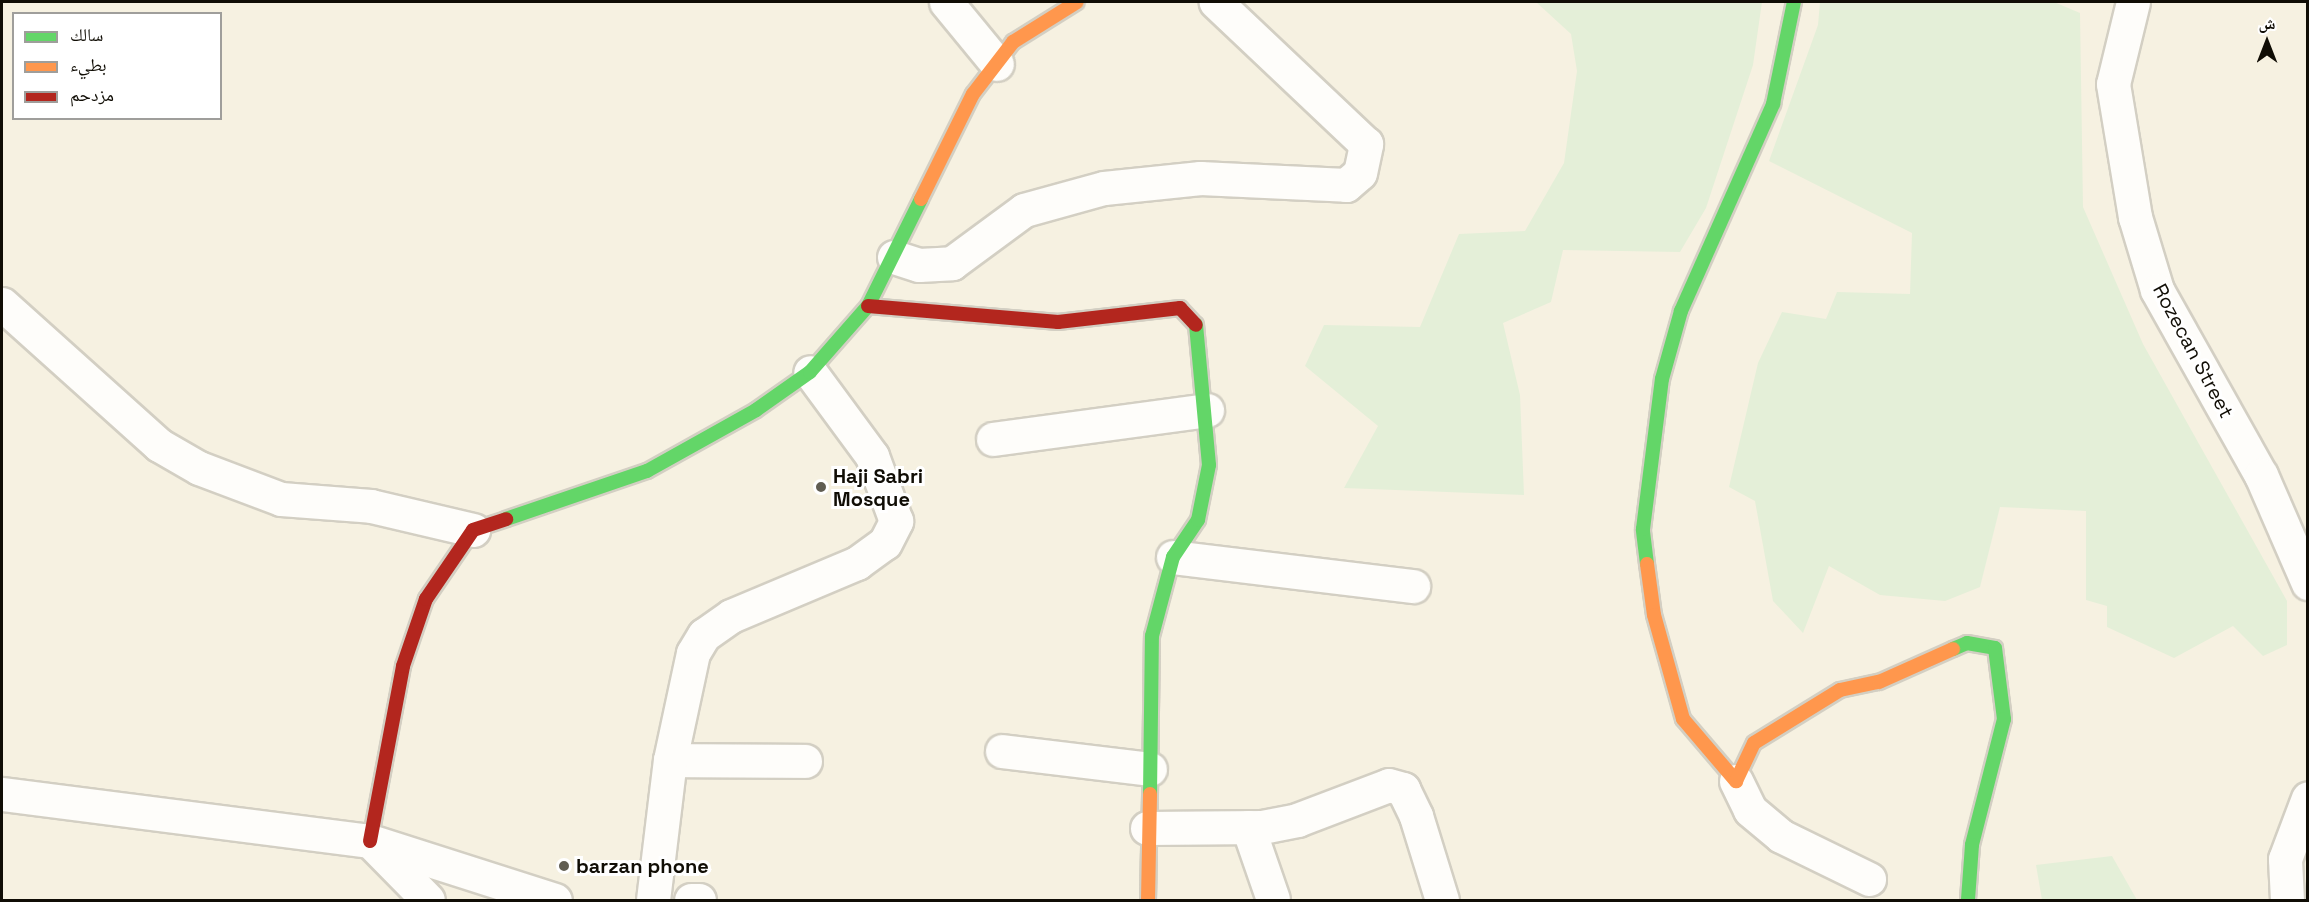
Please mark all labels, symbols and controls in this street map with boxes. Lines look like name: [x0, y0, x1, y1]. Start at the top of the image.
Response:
legend: [12, 12, 222, 120]
north arrow: [2237, 12, 2297, 72]
text: ش: [2259, 13, 2275, 34]
text: سالك: [70, 23, 103, 46]
text: بطيء: [70, 53, 107, 76]
text: مزدحم: [70, 83, 114, 106]
street label: Rozecan Street: [2148, 280, 2238, 422]
place label: Haji Sabri Mosque: [833, 464, 923, 511]
marker: Haji Sabri Mosque: [814, 480, 828, 494]
place label: barzan phone: [576, 854, 709, 878]
marker: barzan phone: [557, 859, 571, 873]

